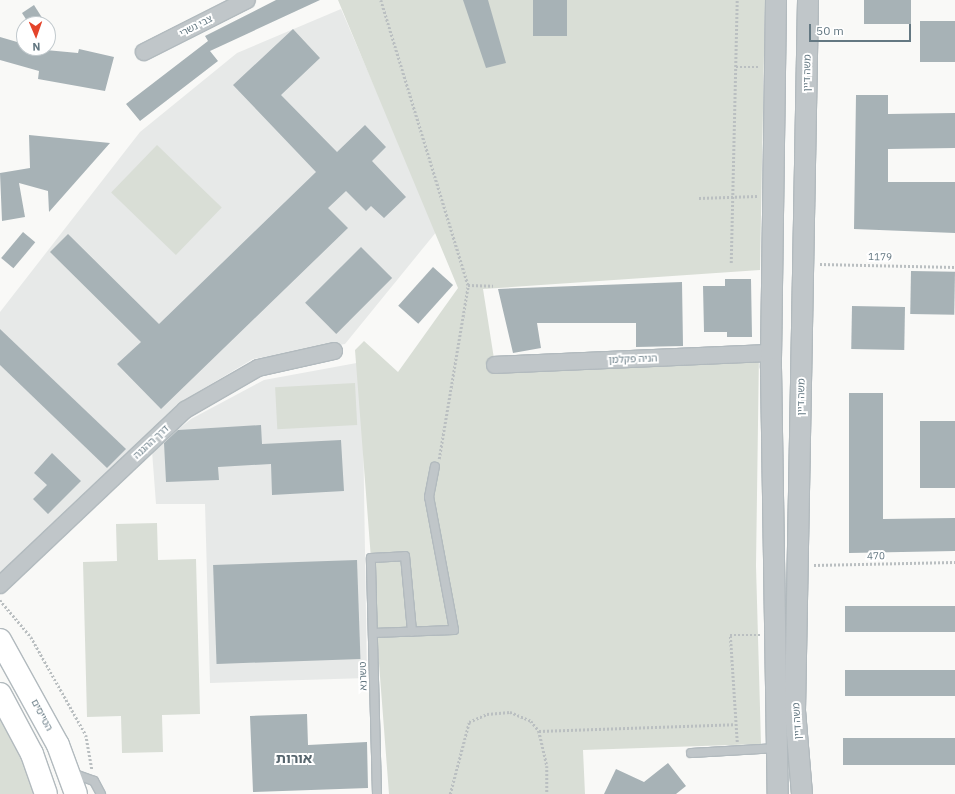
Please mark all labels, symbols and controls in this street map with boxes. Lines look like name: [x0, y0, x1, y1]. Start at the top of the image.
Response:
street label: צבי נשרי: [177, 13, 215, 39]
north arrow: [16, 16, 56, 56]
scale bar: [811, 16, 913, 42]
text: 50 m: [816, 23, 844, 38]
text: N: [32, 40, 41, 54]
street label: משה דיין: [801, 54, 813, 92]
street label: 1179: [868, 251, 892, 263]
street label: הניה פקלמן: [608, 352, 658, 366]
street label: משה דיין: [795, 378, 807, 416]
street label: דרך ההגנה: [131, 423, 171, 461]
street label: 470: [867, 550, 885, 562]
street label: טשרנא: [357, 661, 369, 691]
street label: הטייסים: [29, 697, 55, 733]
street label: משה דיין: [790, 702, 804, 740]
district label: אורות: [276, 750, 312, 766]

